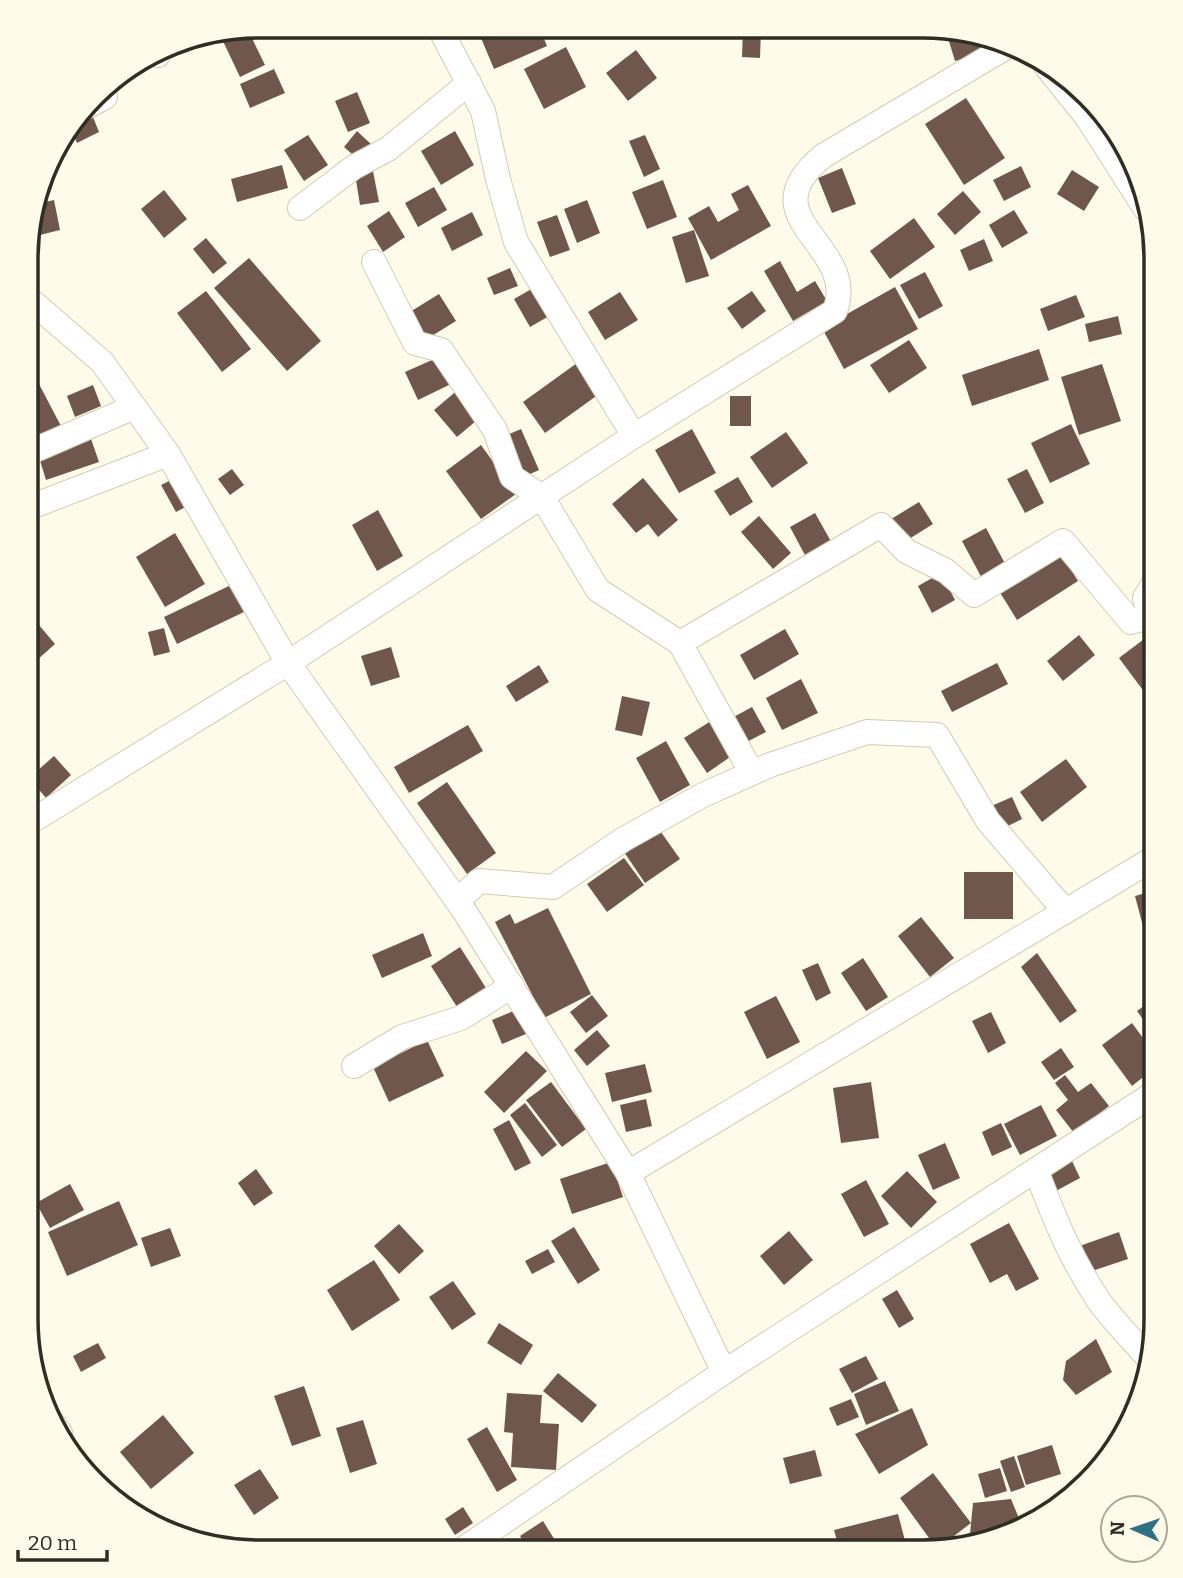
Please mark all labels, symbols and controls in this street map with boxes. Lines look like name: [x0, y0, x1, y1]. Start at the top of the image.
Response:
north arrow: [1099, 1494, 1169, 1564]
scale bar: [18, 1518, 107, 1562]
text: N: [1106, 1520, 1129, 1536]
text: 20 m: [28, 1530, 77, 1556]

